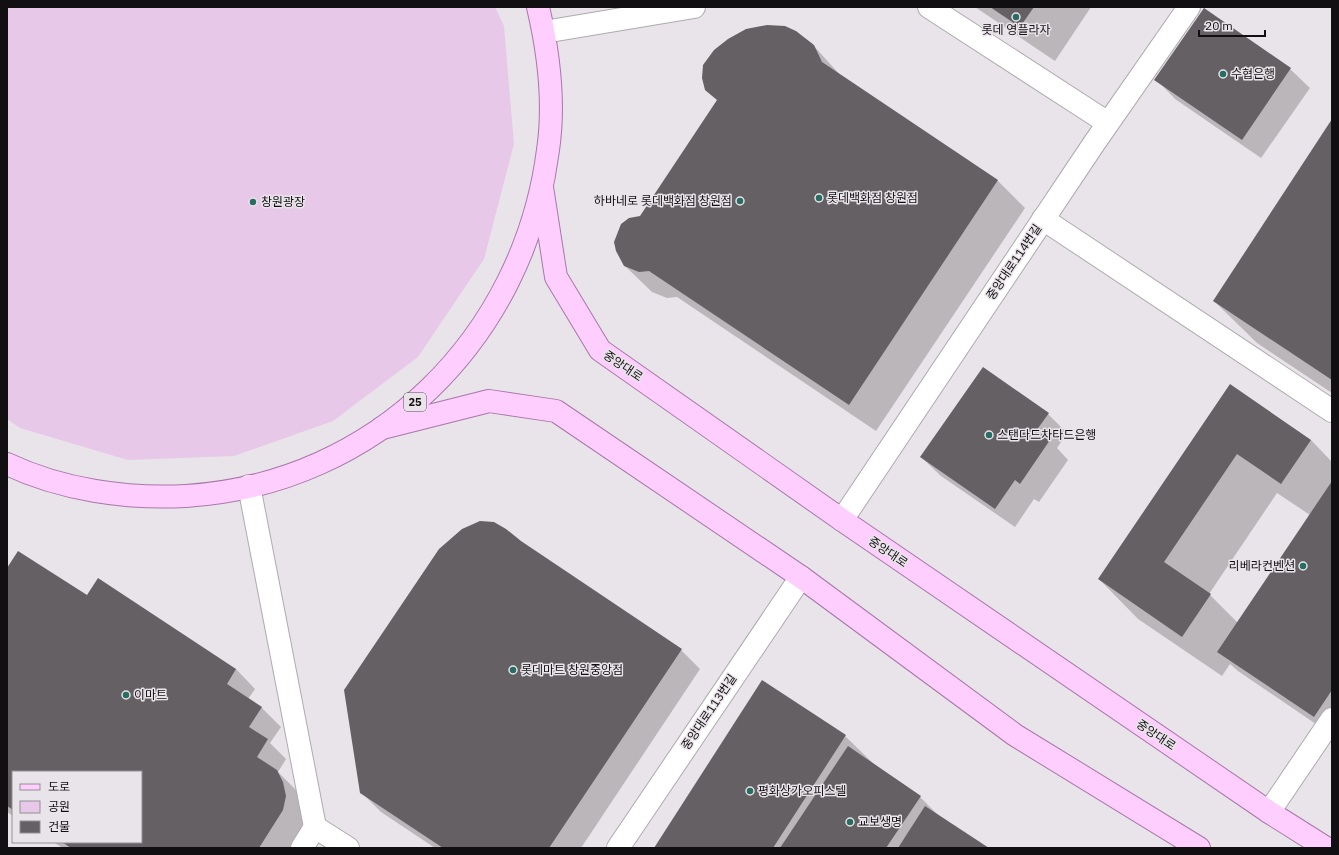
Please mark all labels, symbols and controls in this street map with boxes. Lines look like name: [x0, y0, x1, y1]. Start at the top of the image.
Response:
marker: 롯데 영플라자: [1011, 12, 1021, 22]
scale bar: [1199, 12, 1265, 38]
text: 20 m: [1205, 18, 1233, 33]
place label: 롯데 영플라자: [981, 22, 1051, 37]
place label: 수협은행: [1231, 66, 1275, 81]
marker: 수협은행: [1218, 69, 1228, 79]
place label: 롯데백화점 창원점: [827, 190, 918, 205]
place label: 하바네로 롯데백화점 창원점: [594, 193, 732, 208]
marker: 롯데백화점 창원점: [814, 193, 824, 203]
place label: 창원광장: [261, 194, 305, 209]
marker: 하바네로 롯데백화점 창원점: [735, 196, 745, 206]
marker: 창원광장: [248, 197, 258, 207]
street label: 중앙대로114번길: [983, 221, 1044, 302]
street label: 중앙대로: [601, 347, 646, 384]
road number: 25: [404, 393, 426, 411]
place label: 스탠다드차타드은행: [997, 427, 1096, 442]
marker: 스탠다드차타드은행: [984, 430, 994, 440]
street label: 중앙대로: [866, 533, 911, 570]
place label: 리베라컨벤션: [1229, 558, 1295, 573]
marker: 리베라컨벤션: [1298, 561, 1308, 571]
place label: 롯데마트 창원중앙점: [521, 662, 623, 677]
marker: 롯데마트 창원중앙점: [508, 665, 518, 675]
street label: 중앙대로113번길: [678, 671, 739, 752]
place label: 이마트: [134, 687, 167, 702]
marker: 이마트: [121, 690, 131, 700]
street label: 중앙대로: [1134, 716, 1179, 753]
legend: [12, 771, 142, 843]
text: 도로: [48, 779, 70, 794]
place label: 평화상가오피스텔: [758, 783, 846, 798]
marker: 평화상가오피스텔: [745, 786, 755, 796]
text: 공원: [48, 799, 70, 814]
place label: 교보생명: [858, 814, 902, 829]
marker: 교보생명: [845, 817, 855, 827]
text: 건물: [48, 819, 70, 834]

